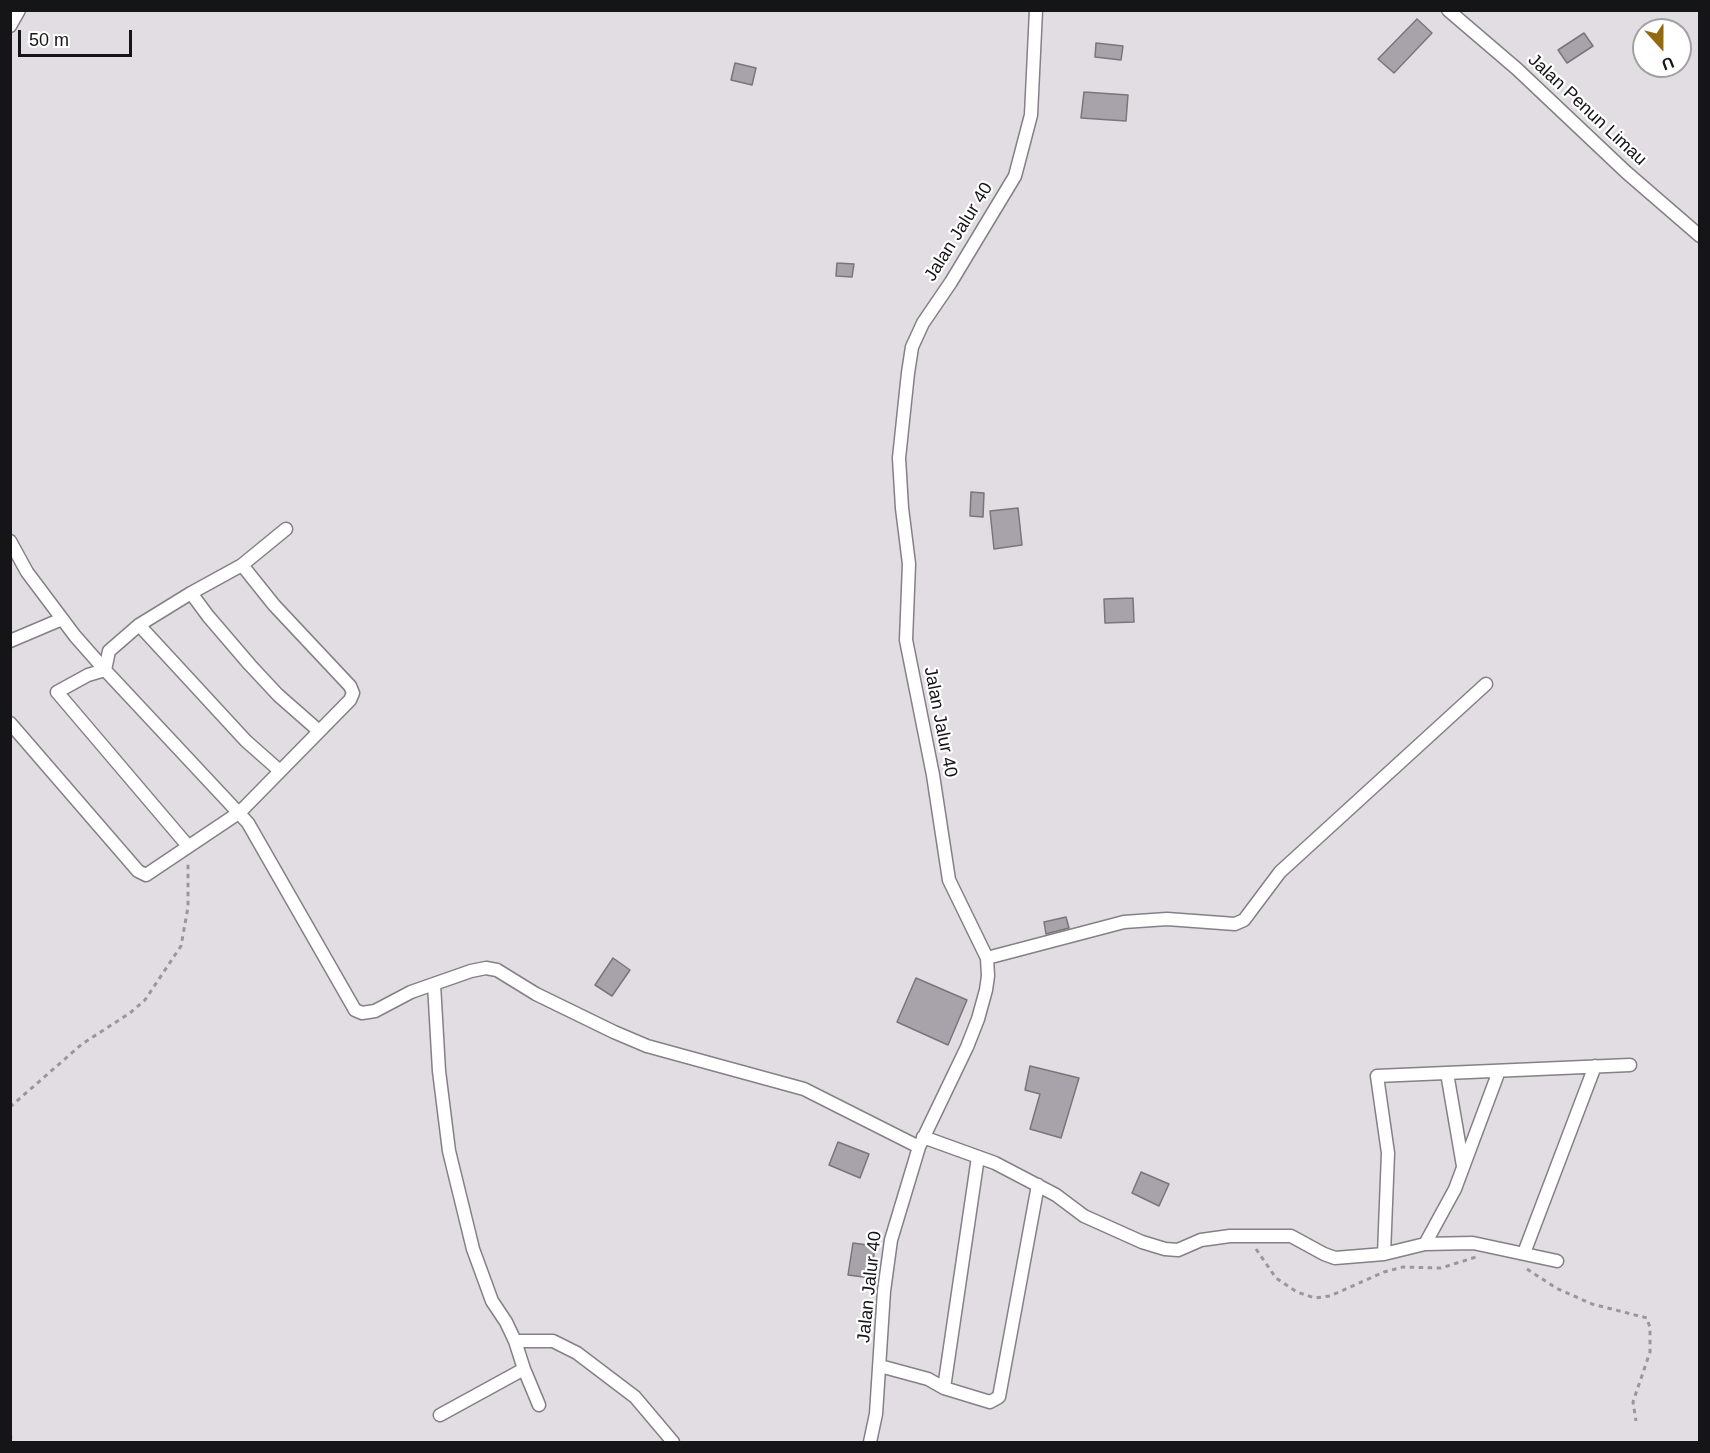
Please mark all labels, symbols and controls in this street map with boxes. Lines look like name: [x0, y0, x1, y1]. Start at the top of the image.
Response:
scale bar: [21, 18, 135, 56]
north arrow: [1632, 18, 1692, 78]
text: 50 m: [29, 30, 69, 50]
street label: Jalan Penun Limau: [1523, 50, 1651, 170]
text: U: [1659, 53, 1676, 73]
street label: Jalan Jalur 40: [920, 179, 998, 285]
street label: Jalan Jalur 40: [919, 665, 961, 779]
street label: Jalan Jalur 40: [853, 1230, 887, 1344]

